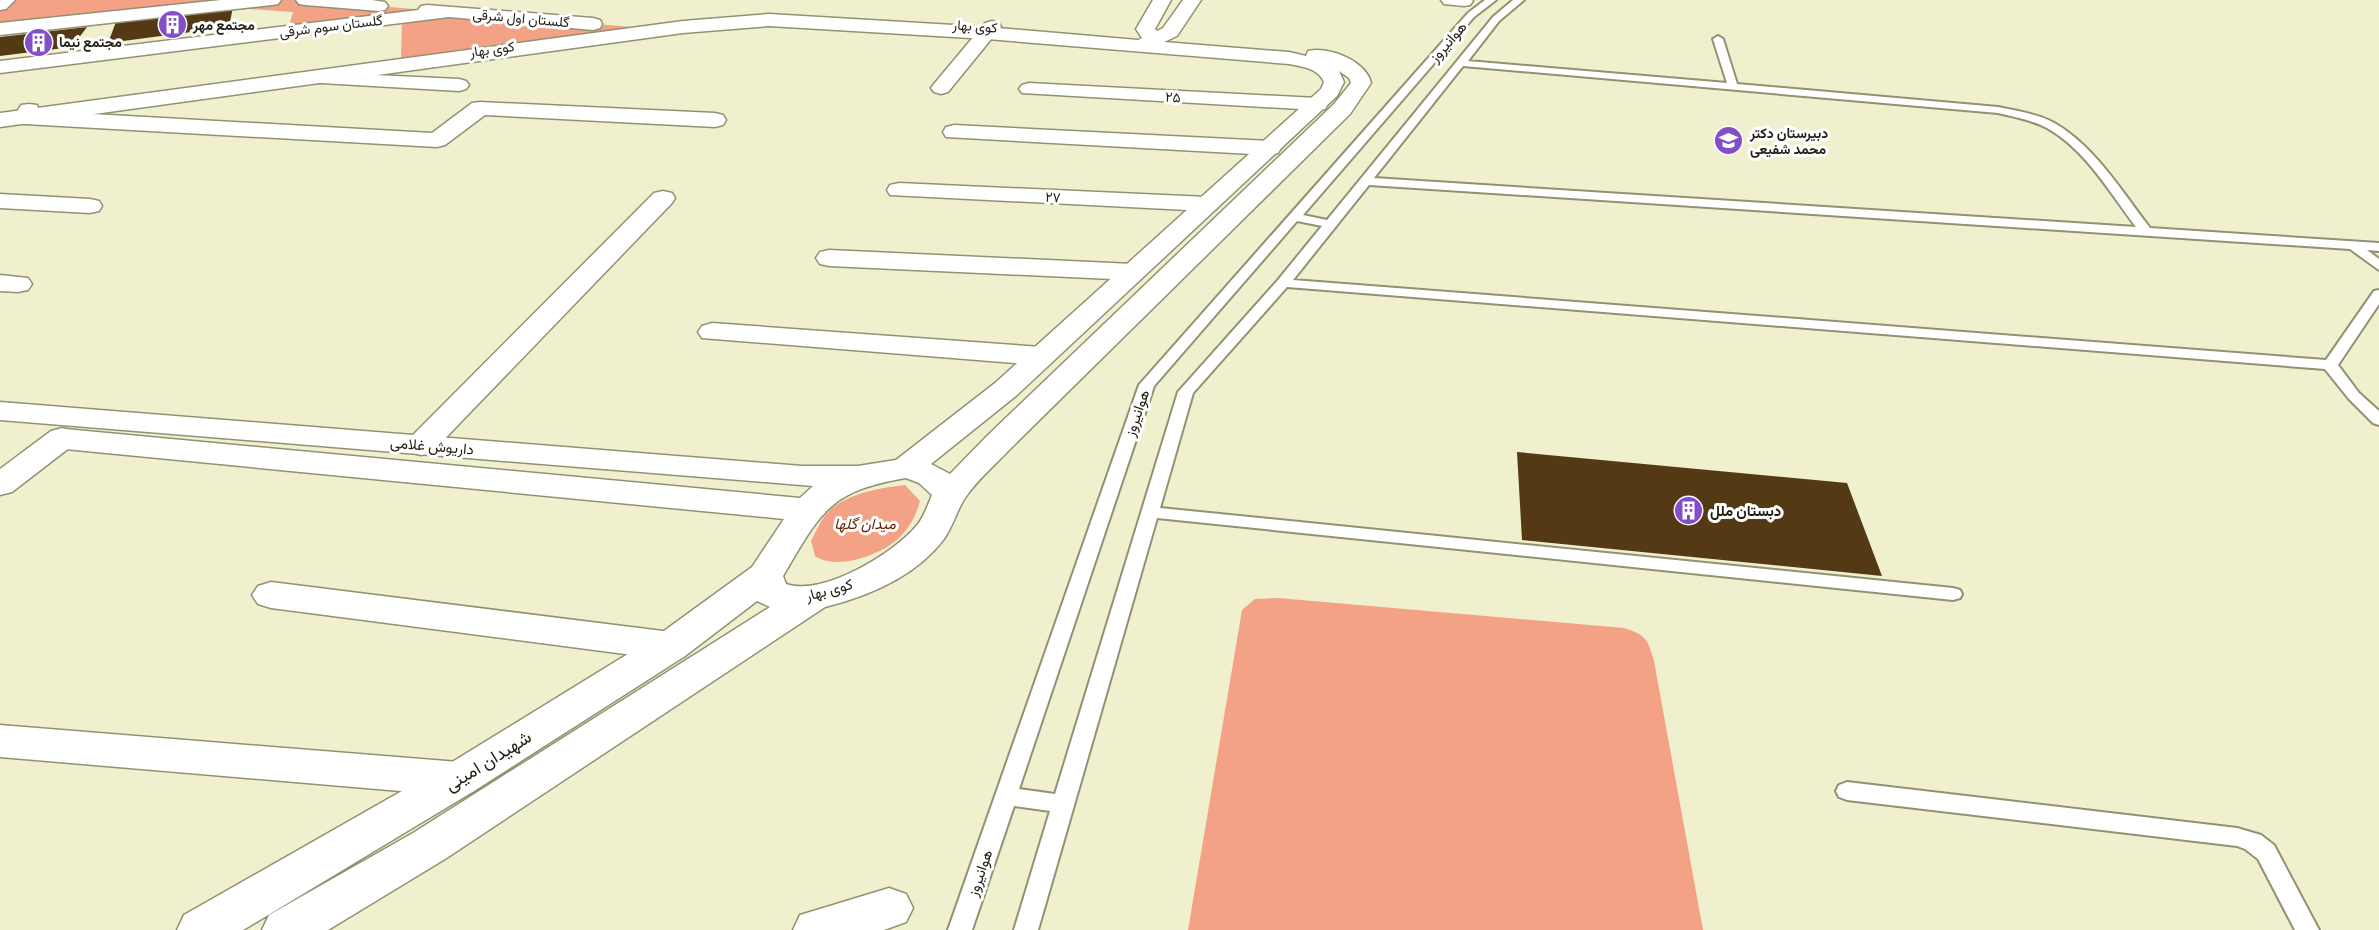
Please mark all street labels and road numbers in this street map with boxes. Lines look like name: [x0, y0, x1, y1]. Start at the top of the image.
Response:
street label: گلستان اول شرقی: [472, 4, 570, 32]
street label: گلستان سوم شرقی: [278, 10, 384, 42]
street label: کوی بهار: [951, 14, 998, 38]
street label: هوانیروز: [1423, 17, 1471, 67]
street label: کوی بهار: [467, 36, 516, 62]
street label: ۲۵: [1165, 87, 1181, 107]
street label: ۲۷: [1045, 187, 1061, 207]
street label: هوانیروز: [1118, 387, 1154, 440]
street label: داریوش غلامی: [389, 431, 475, 460]
street label: کوی بهار: [802, 573, 855, 606]
street label: شهیدان امینی: [440, 724, 536, 797]
street label: هوانیروز: [961, 847, 997, 900]

